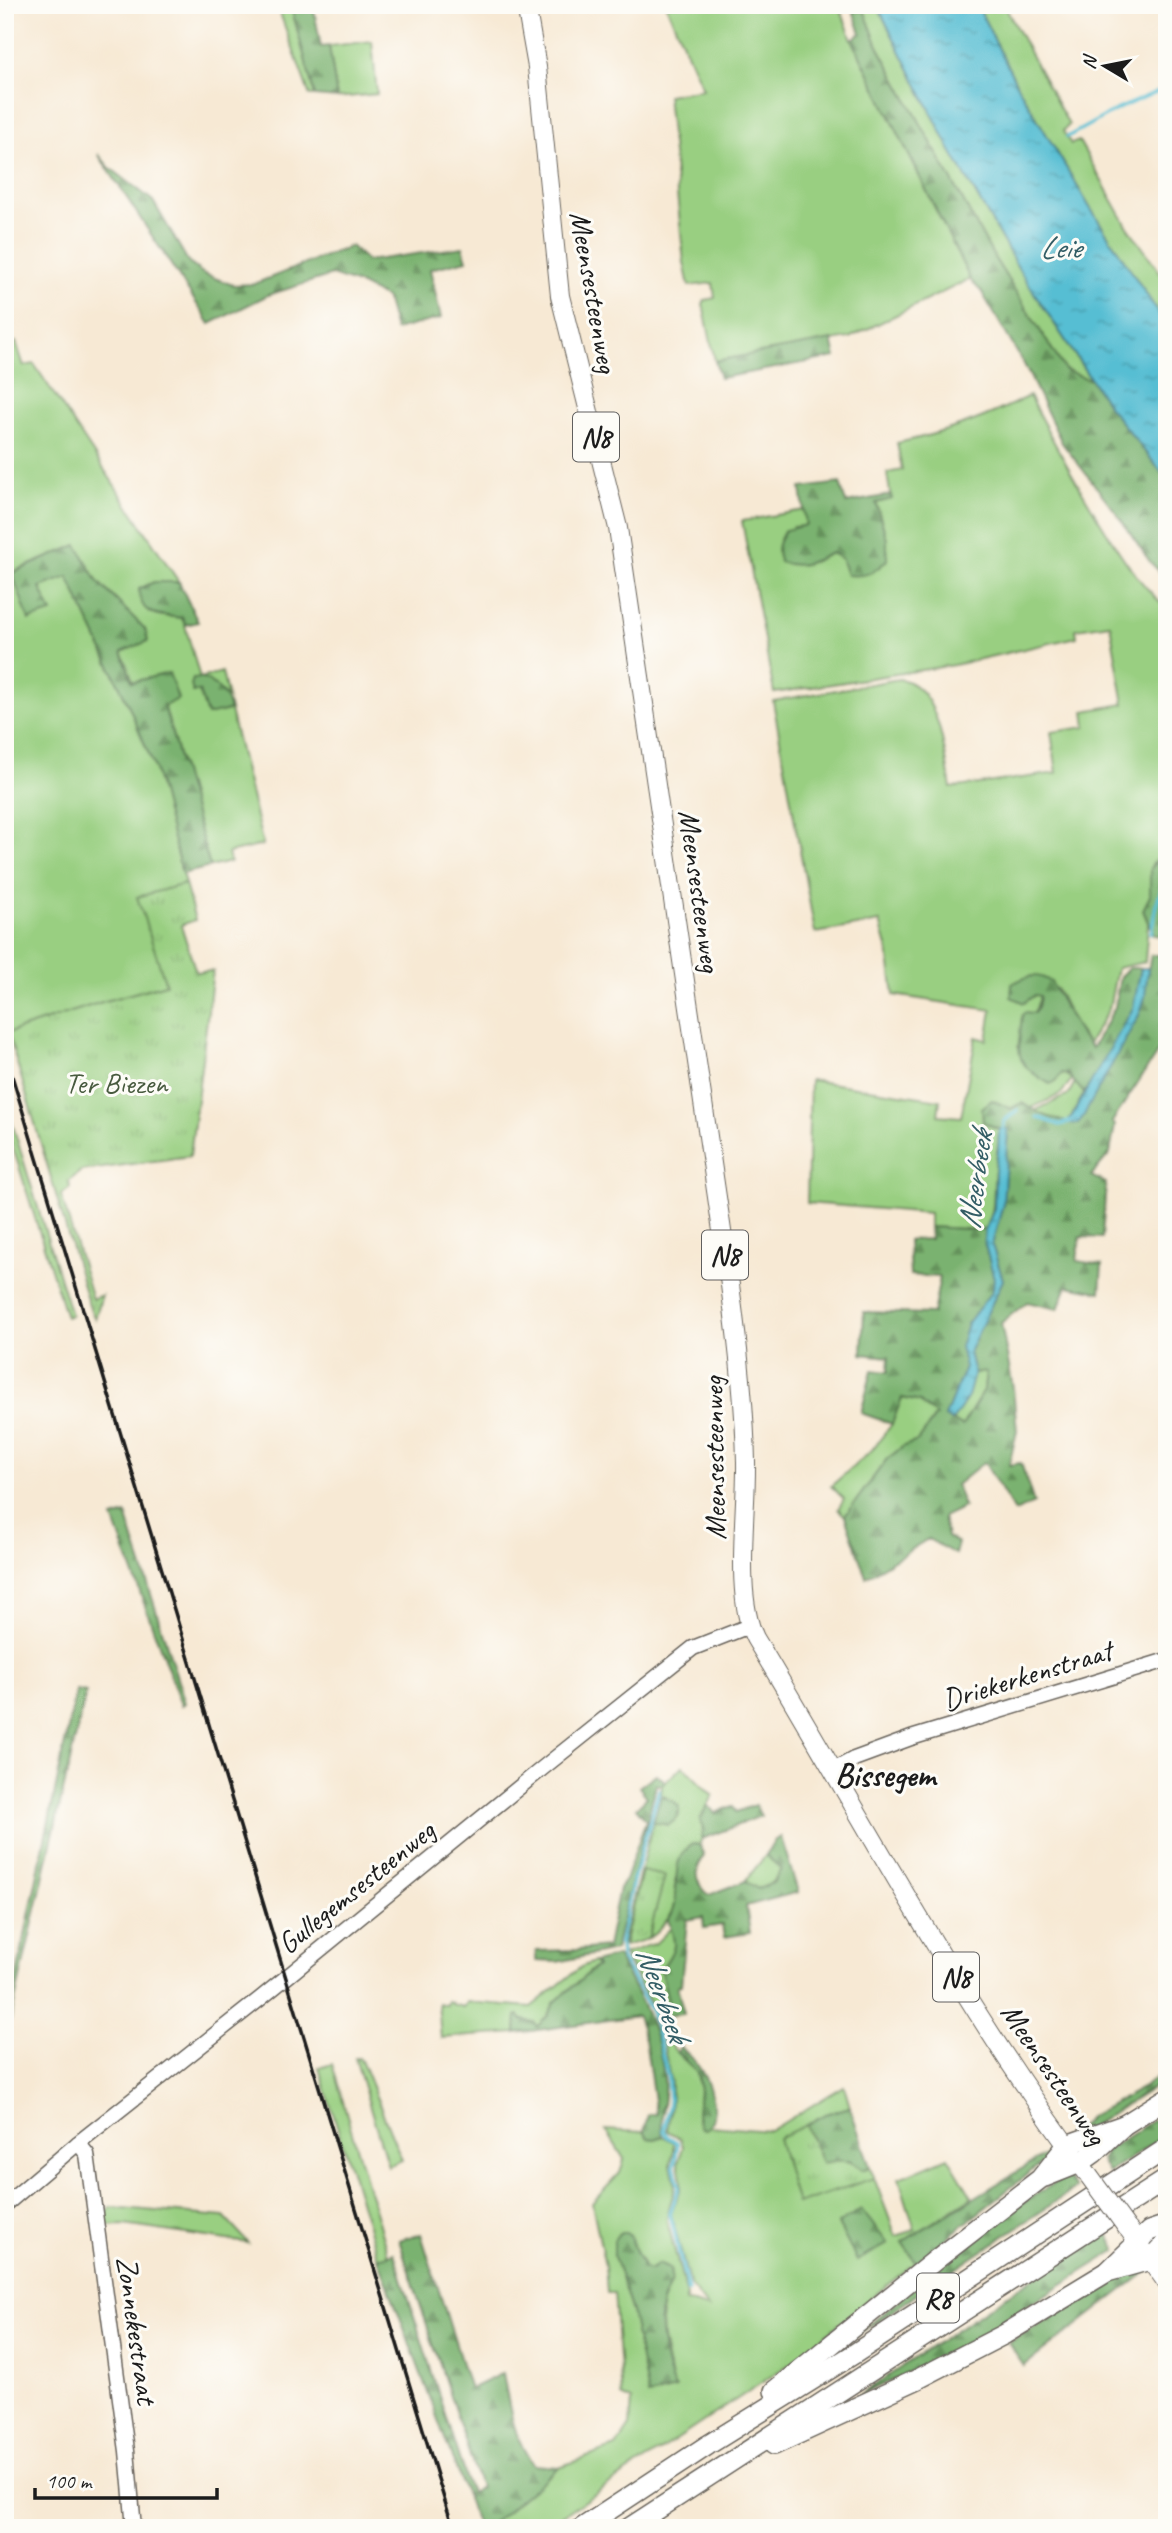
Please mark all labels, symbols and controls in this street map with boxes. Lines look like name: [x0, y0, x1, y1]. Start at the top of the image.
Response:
north arrow: [1070, 32, 1140, 102]
text: N: [1076, 52, 1103, 71]
street label: Meensesteenweg: [561, 208, 627, 377]
water label: Leie: [1040, 227, 1085, 268]
road number: N8: [573, 412, 619, 462]
street label: Meensesteenweg: [670, 807, 730, 976]
park label: Ter Biezen: [65, 1064, 169, 1102]
water label: Neerbeek: [948, 1122, 1003, 1231]
road number: N8: [702, 1230, 748, 1280]
street label: Meensesteenweg: [694, 1375, 734, 1540]
street label: Driekerkenstraat: [938, 1630, 1120, 1719]
district label: Bissegem: [835, 1754, 938, 1796]
street label: Gullegemsesteenweg: [269, 1811, 444, 1962]
water label: Neerbeek: [627, 1941, 701, 2053]
road number: N8: [933, 1952, 979, 2002]
street label: Meensesteenweg: [992, 1996, 1116, 2154]
street label: Zonnekestraat: [108, 2254, 167, 2409]
road number: R8: [917, 2274, 959, 2322]
scale bar: [35, 2456, 217, 2500]
text: 100 m: [46, 2468, 93, 2494]

